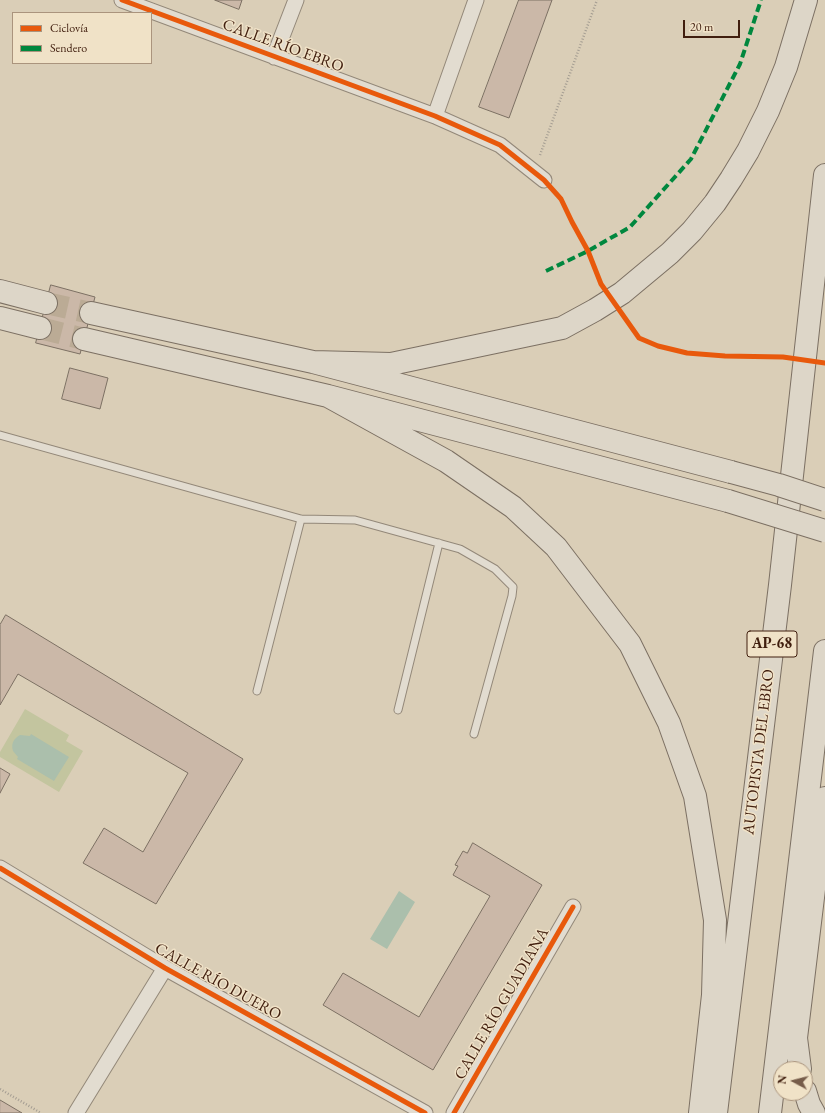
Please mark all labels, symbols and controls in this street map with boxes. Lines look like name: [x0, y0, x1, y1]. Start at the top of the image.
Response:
legend: [12, 12, 152, 64]
scale bar: [685, 12, 742, 38]
street label: CALLE RÍO EBRO: [220, 15, 346, 77]
text: 20 m: [690, 19, 713, 35]
text: Ciclovía: [50, 20, 88, 36]
text: Sendero: [50, 40, 87, 56]
road number: AP-68: [747, 631, 797, 657]
street label: AUTOPISTA DEL EBRO: [739, 668, 779, 836]
street label: CALLE RÍO GUADIANA: [451, 925, 553, 1083]
street label: CALLE RÍO DUERO: [151, 939, 285, 1025]
north arrow: [773, 1061, 813, 1101]
text: N: [775, 1074, 790, 1085]

